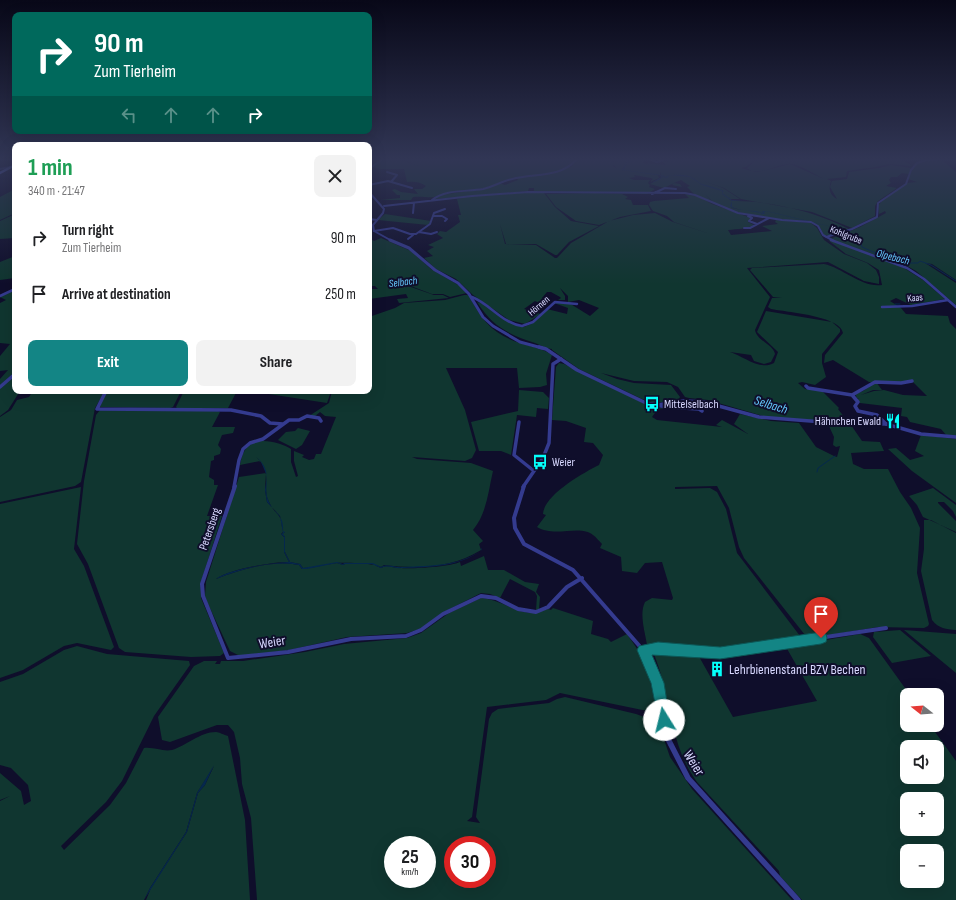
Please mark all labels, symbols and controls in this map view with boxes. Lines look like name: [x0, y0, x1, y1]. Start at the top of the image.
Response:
text: 90 m: [94, 27, 144, 60]
icon: right: [28, 28, 80, 80]
text: Zum Tierheim: [94, 61, 176, 82]
icon: left: [118, 104, 140, 126]
icon: ahead: [160, 104, 182, 126]
icon: ahead: [202, 104, 224, 126]
icon: right: [244, 104, 266, 126]
text: 1 min: [28, 153, 73, 182]
button: close: [314, 155, 356, 197]
text: 340 m · 21:47: [28, 183, 85, 199]
text: Turn right: [62, 221, 114, 240]
street label: Kohlgrube: [828, 223, 864, 247]
icon: right: [28, 227, 50, 249]
text: 90 m: [331, 229, 356, 248]
text: Zum Tierheim: [62, 240, 121, 256]
water label: Olpebach: [875, 247, 911, 267]
water label: Selbach: [388, 274, 418, 290]
icon: arrive: [28, 283, 50, 305]
text: Arrive at destination: [62, 285, 171, 304]
text: 250 m: [325, 285, 356, 304]
street label: Kaas: [907, 291, 924, 305]
street label: Hörnen: [526, 293, 552, 319]
button: Exit: [28, 340, 188, 386]
button: Share: [196, 340, 356, 386]
water label: Selbach: [752, 392, 790, 418]
bus stop icon: Mittelselbach: [643, 395, 661, 413]
place label: Mittelselbach: [664, 397, 719, 412]
restaurant icon: Hähnchen Ewald: [884, 412, 902, 430]
place label: Hähnchen Ewald: [815, 414, 881, 429]
bus stop icon: Weier: [531, 453, 549, 471]
place label: Weier: [552, 455, 575, 470]
street label: Petersberg: [196, 506, 224, 552]
pin: [804, 597, 838, 638]
icon: arrive: [810, 603, 832, 625]
street label: Weier: [257, 632, 287, 652]
building icon: Lehrbienenstand BZV Bechen: [708, 660, 726, 678]
place label: Lehrbienenstand BZV Bechen: [729, 661, 866, 678]
north arrow: [900, 688, 944, 732]
map controls: [900, 688, 944, 888]
position arrow: [643, 699, 685, 741]
button: sound: [900, 740, 944, 784]
street label: Weier: [680, 747, 708, 779]
button: +: [900, 792, 944, 836]
speed limit sign: 30: [444, 836, 496, 888]
button: −: [900, 844, 944, 888]
text: 25: [401, 845, 419, 869]
text: km/h: [401, 866, 419, 878]

